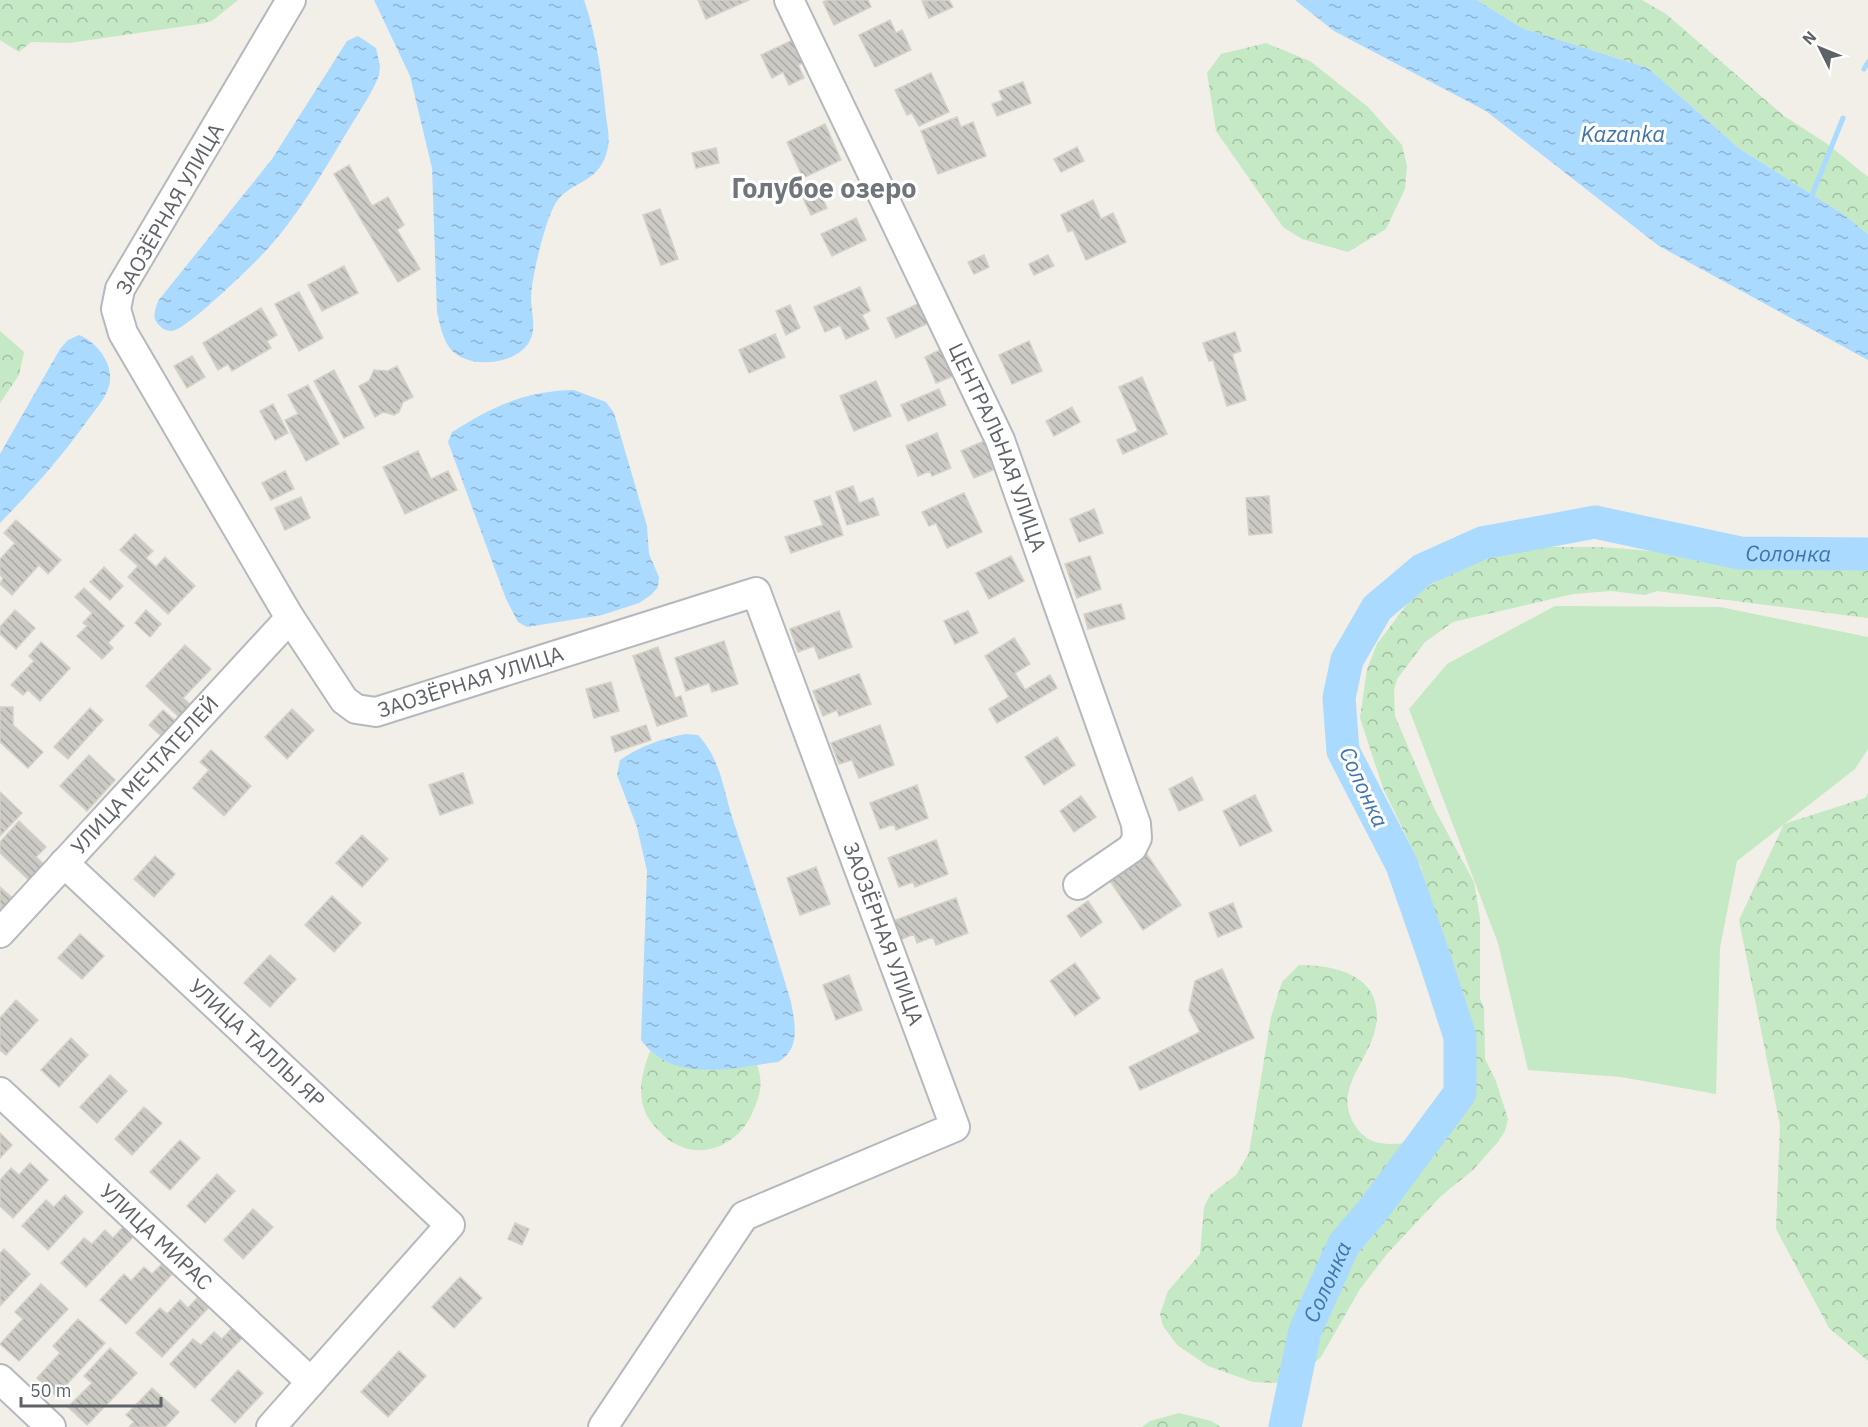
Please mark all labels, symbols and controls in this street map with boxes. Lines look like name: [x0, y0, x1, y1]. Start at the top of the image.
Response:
north arrow: [1790, 18, 1850, 78]
text: N: [1798, 27, 1820, 49]
street label: ЗАОЗЁРНАЯ УЛИЦА: [109, 118, 230, 299]
water label: Kazanka: [1581, 119, 1665, 148]
district label: Голубое озеро: [731, 170, 917, 205]
street label: ЦЕНТРАЛЬНАЯ УЛИЦА: [943, 338, 1053, 555]
water label: Солонка: [1745, 538, 1831, 568]
street label: ЗАОЗЁРНАЯ УЛИЦА: [374, 639, 567, 724]
street label: УЛИЦА МЕЧТАТЕЛЕЙ: [64, 690, 224, 860]
water label: Солонка: [1333, 742, 1396, 832]
street label: ЗАОЗЁРНАЯ УЛИЦА: [837, 838, 931, 1029]
street label: УЛИЦА ТАЛЛЫ ЯР: [183, 972, 331, 1114]
street label: УЛИЦА МИРАС: [94, 1177, 219, 1296]
water label: Солонка: [1296, 1237, 1357, 1327]
scale bar: [21, 1370, 160, 1408]
text: 50 m: [30, 1379, 72, 1402]

